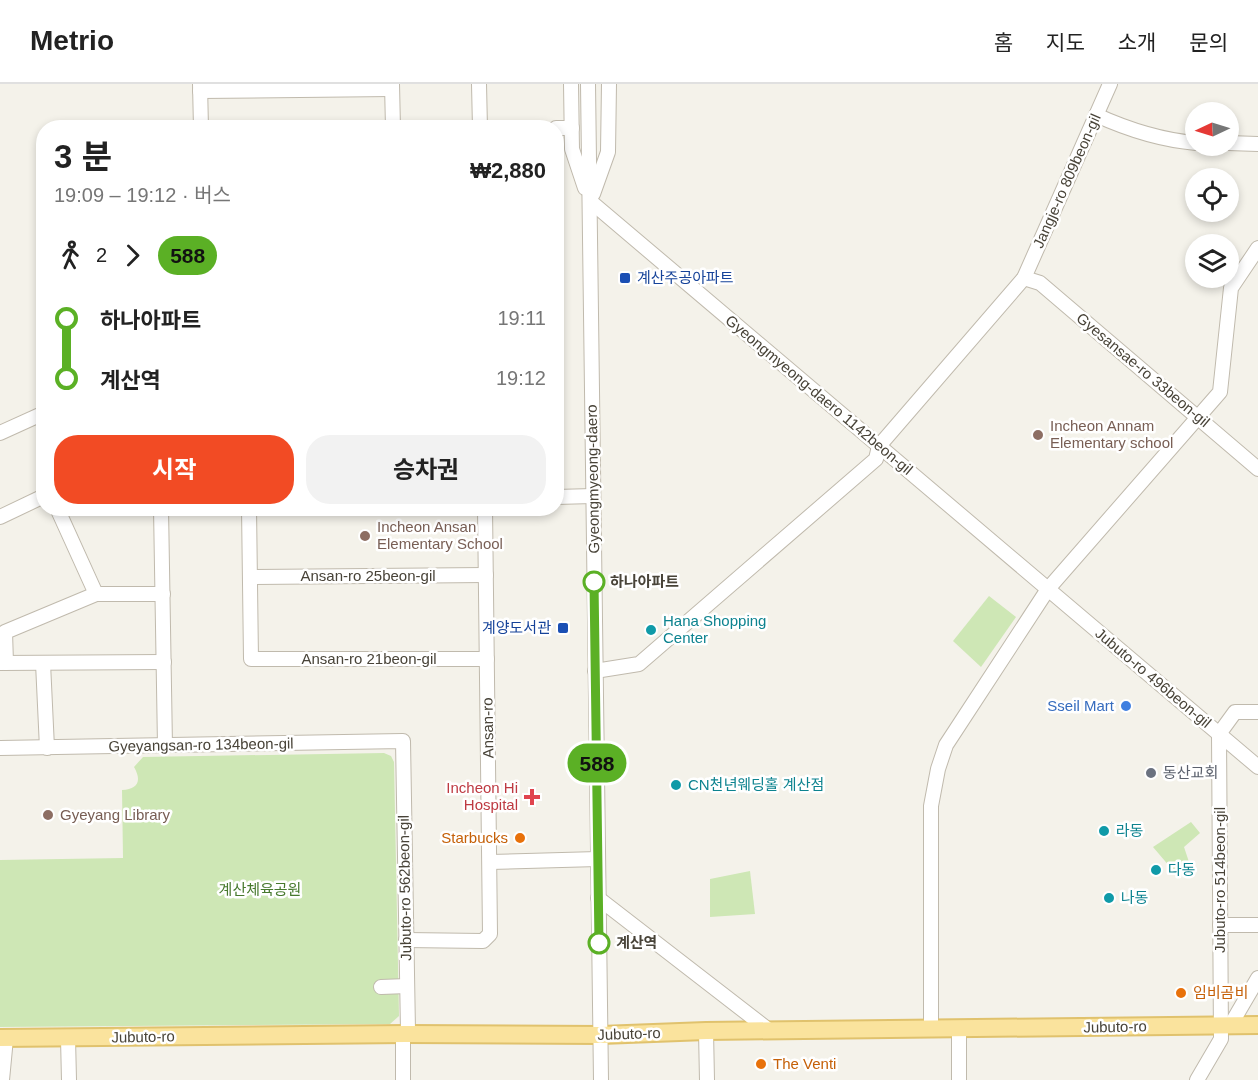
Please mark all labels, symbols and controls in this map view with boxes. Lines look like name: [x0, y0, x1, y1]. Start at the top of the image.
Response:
text: Metrio: [30, 25, 114, 56]
text: 홈: [994, 31, 1013, 54]
text: 지도: [1046, 31, 1085, 54]
text: 소개: [1118, 31, 1156, 54]
text: 문의: [1189, 31, 1228, 54]
north arrow: [1185, 102, 1239, 156]
map controls: [1185, 102, 1239, 288]
street label: Jangje-ro 809beon-gil: [1029, 111, 1104, 251]
text: 3 분: [54, 138, 112, 175]
text: ₩2,880: [470, 158, 546, 183]
button: locate: [1185, 168, 1239, 222]
text: 19:09 – 19:12 · 버스: [54, 184, 231, 206]
button: layers: [1185, 234, 1239, 288]
icon: walk: [54, 239, 87, 272]
icon: forward: [116, 239, 149, 272]
text: 2: [96, 244, 107, 266]
text: 588: [170, 244, 205, 267]
place label: 계산주공아파트: [637, 269, 734, 286]
marker: 계산주공아파트: [618, 271, 632, 285]
text: 19:11: [497, 307, 546, 329]
text: 하나아파트: [100, 308, 201, 333]
street label: Gyesansae-ro 33beon-gil: [1073, 309, 1213, 430]
street label: Gyeongmyeong-daero 1142beon-gil: [722, 311, 916, 478]
text: 19:12: [496, 367, 546, 389]
text: 계산역: [100, 368, 161, 393]
street label: Gyeongmyeong-daero: [583, 404, 602, 554]
place label: Incheon Annam Elementary school: [1050, 417, 1173, 451]
marker: Incheon Annam Elementary school: [1031, 428, 1045, 442]
button: 시작: [54, 435, 294, 504]
button: 승차권: [306, 435, 546, 504]
place label: Incheon Ansan Elementary School: [377, 518, 503, 552]
marker: Incheon Ansan Elementary School: [358, 529, 372, 543]
street label: Ansan-ro 25beon-gil: [300, 567, 436, 584]
marker: 하나아파트: [583, 571, 605, 593]
place label: 하나아파트: [610, 573, 679, 590]
place label: Hana Shopping Center: [663, 612, 766, 646]
place label: 계양도서관: [482, 619, 551, 636]
marker: 계양도서관: [556, 621, 570, 635]
marker: Hana Shopping Center: [644, 623, 658, 637]
street label: Jubuto-ro 496beon-gil: [1092, 624, 1215, 731]
street label: Ansan-ro 21beon-gil: [301, 650, 437, 667]
street label: Ansan-ro: [478, 697, 497, 759]
place label: Sseil Mart: [1047, 697, 1115, 714]
marker: Sseil Mart: [1119, 699, 1133, 713]
street label: Gyeyangsan-ro 134beon-gil: [108, 734, 294, 755]
line badge: 588: [562, 744, 632, 782]
text: 588: [579, 752, 615, 775]
place label: 동산교회: [1163, 764, 1218, 781]
marker: 동산교회: [1144, 766, 1158, 780]
place label: CN천년웨딩홀 계산점: [688, 776, 824, 793]
marker: CN천년웨딩홀 계산점: [669, 778, 683, 792]
place label: Incheon Hi Hospital: [446, 779, 518, 813]
marker: Incheon Hi Hospital: [523, 788, 541, 806]
place label: Gyeyang Library: [60, 806, 171, 823]
street label: Jubuto-ro 514beon-gil: [1211, 807, 1228, 953]
marker: Gyeyang Library: [41, 808, 55, 822]
street label: Jubuto-ro 562beon-gil: [395, 815, 414, 961]
place label: 라동: [1116, 822, 1144, 839]
marker: 라동: [1097, 824, 1111, 838]
place label: Starbucks: [441, 829, 508, 846]
marker: Starbucks: [513, 831, 527, 845]
place label: 다동: [1168, 861, 1196, 878]
marker: 다동: [1149, 863, 1163, 877]
park label: 계산체육공원: [219, 881, 301, 898]
place label: 나동: [1121, 889, 1149, 906]
marker: 나동: [1102, 891, 1116, 905]
marker: 계산역: [588, 932, 610, 954]
place label: 계산역: [616, 934, 657, 951]
place label: 임비곰비: [1193, 984, 1248, 1001]
marker: 임비곰비: [1174, 986, 1188, 1000]
street label: Jubuto-ro: [1083, 1017, 1147, 1036]
street label: Jubuto-ro: [597, 1024, 661, 1043]
street label: Jubuto-ro: [111, 1027, 175, 1046]
place label: The Venti: [773, 1055, 836, 1072]
marker: The Venti: [754, 1057, 768, 1071]

